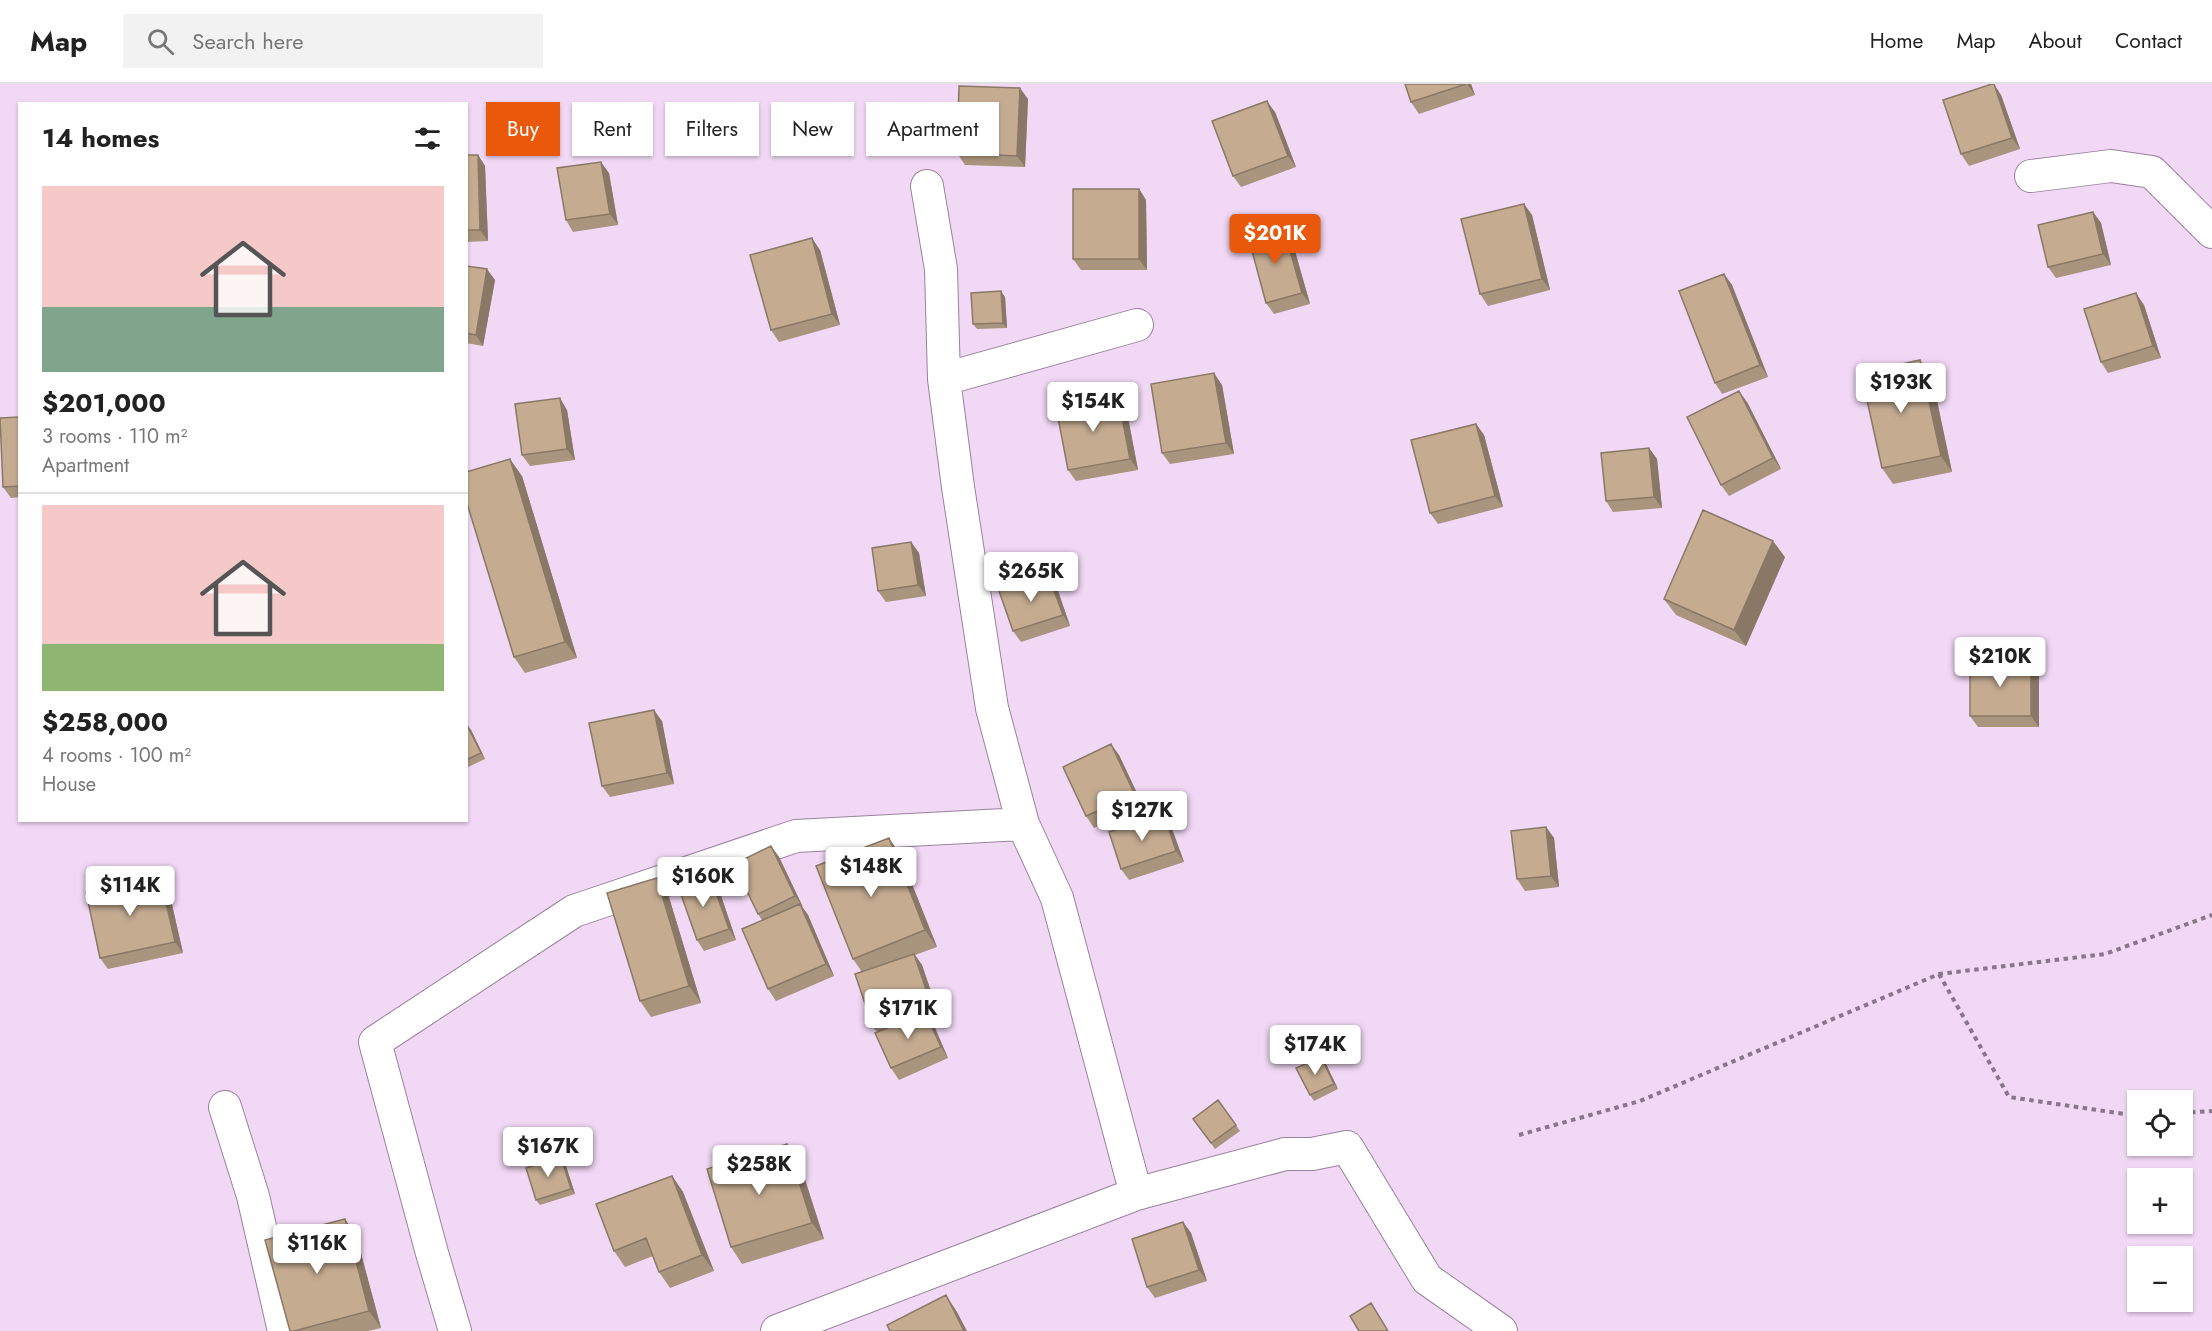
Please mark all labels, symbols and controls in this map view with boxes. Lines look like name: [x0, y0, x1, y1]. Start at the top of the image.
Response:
search box: [123, 14, 543, 68]
text: Map: [30, 21, 87, 62]
icon: search: [144, 25, 177, 58]
text: Search here: [192, 25, 304, 57]
text: Home: [1870, 26, 1923, 56]
text: Map: [1956, 26, 1996, 56]
text: About: [2029, 26, 2082, 56]
text: Contact: [2115, 26, 2182, 56]
chip: Buy: [486, 102, 560, 156]
chip: Rent: [572, 102, 653, 156]
chip: Filters: [665, 102, 759, 156]
chip: New: [771, 102, 854, 156]
chip: Apartment: [866, 102, 999, 156]
text: 14 homes: [42, 119, 159, 157]
icon: filters: [411, 122, 444, 155]
pin: $201K: [1233, 214, 1317, 265]
text: $201K: [1244, 219, 1306, 248]
icon: home: [189, 225, 297, 333]
pin: $193K: [1859, 363, 1943, 414]
text: $193K: [1870, 368, 1932, 397]
pin: $154K: [1051, 382, 1135, 433]
text: $201,000: [42, 384, 166, 422]
text: $154K: [1061, 387, 1125, 416]
text: 3 rooms · 110 m²: [42, 422, 188, 451]
text: Apartment: [42, 451, 129, 480]
icon: home: [189, 544, 297, 652]
pin: $265K: [989, 552, 1073, 603]
text: $265K: [998, 557, 1064, 586]
pin: $210K: [1958, 637, 2042, 688]
text: $210K: [1969, 642, 2031, 671]
text: $258,000: [42, 703, 168, 741]
text: 4 rooms · 100 m²: [42, 741, 191, 770]
text: House: [42, 770, 96, 799]
pin: $127K: [1100, 791, 1184, 842]
text: $127K: [1111, 796, 1173, 825]
pin: $148K: [829, 847, 913, 898]
text: $148K: [839, 852, 903, 881]
pin: $160K: [661, 857, 745, 908]
text: $160K: [671, 862, 735, 891]
pin: $114K: [88, 866, 172, 917]
text: $114K: [100, 871, 160, 900]
pin: $171K: [866, 989, 950, 1040]
text: $171K: [879, 994, 937, 1023]
pin: $174K: [1273, 1025, 1357, 1076]
text: $174K: [1284, 1030, 1346, 1059]
map controls: [2127, 1090, 2193, 1312]
button: locate: [2127, 1090, 2193, 1156]
pin: $167K: [506, 1127, 590, 1178]
text: $167K: [517, 1132, 579, 1161]
pin: $258K: [717, 1145, 801, 1196]
text: $258K: [727, 1150, 791, 1179]
button: +: [2127, 1168, 2193, 1234]
pin: $116K: [275, 1224, 359, 1275]
text: $116K: [287, 1229, 347, 1258]
button: −: [2127, 1246, 2193, 1312]

